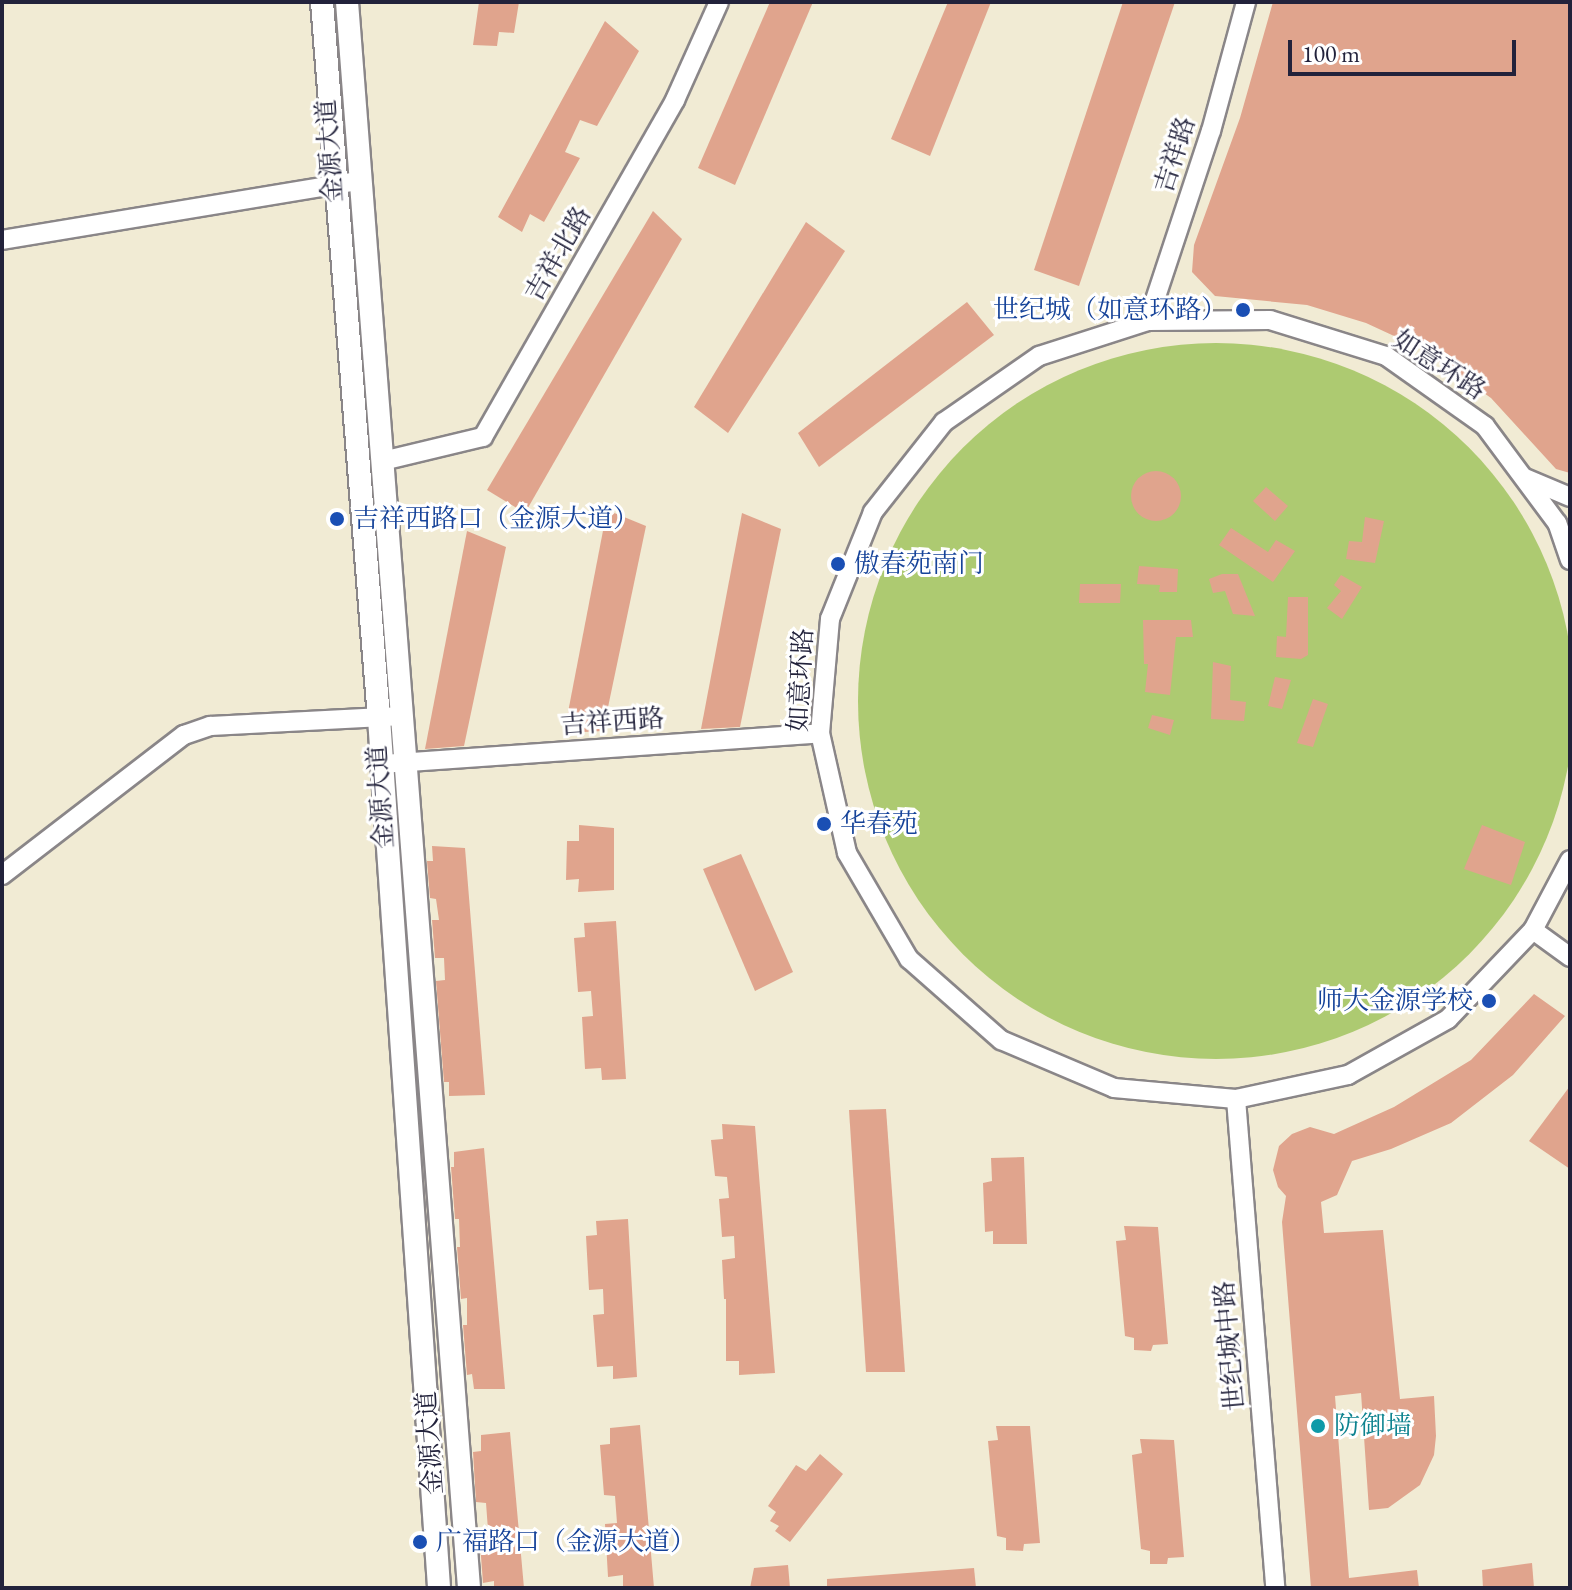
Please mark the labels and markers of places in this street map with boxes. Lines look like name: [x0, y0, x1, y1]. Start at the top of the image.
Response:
place label: 世纪城（如意环路）: [993, 294, 1227, 326]
marker: 世纪城（如意环路）: [1234, 301, 1252, 319]
place label: 吉祥西路口（金源大道）: [353, 503, 639, 535]
marker: 吉祥西路口（金源大道）: [328, 510, 346, 528]
place label: 傲春苑南门: [854, 548, 984, 580]
marker: 傲春苑南门: [829, 555, 847, 573]
place label: 华春苑: [840, 808, 918, 840]
marker: 华春苑: [815, 815, 833, 833]
place label: 师大金源学校: [1317, 985, 1473, 1017]
marker: 师大金源学校: [1480, 992, 1498, 1010]
place label: 防御墙: [1334, 1410, 1412, 1442]
marker: 防御墙: [1309, 1417, 1327, 1435]
place label: 广福路口（金源大道）: [436, 1526, 696, 1558]
marker: 广福路口（金源大道）: [411, 1533, 429, 1551]

